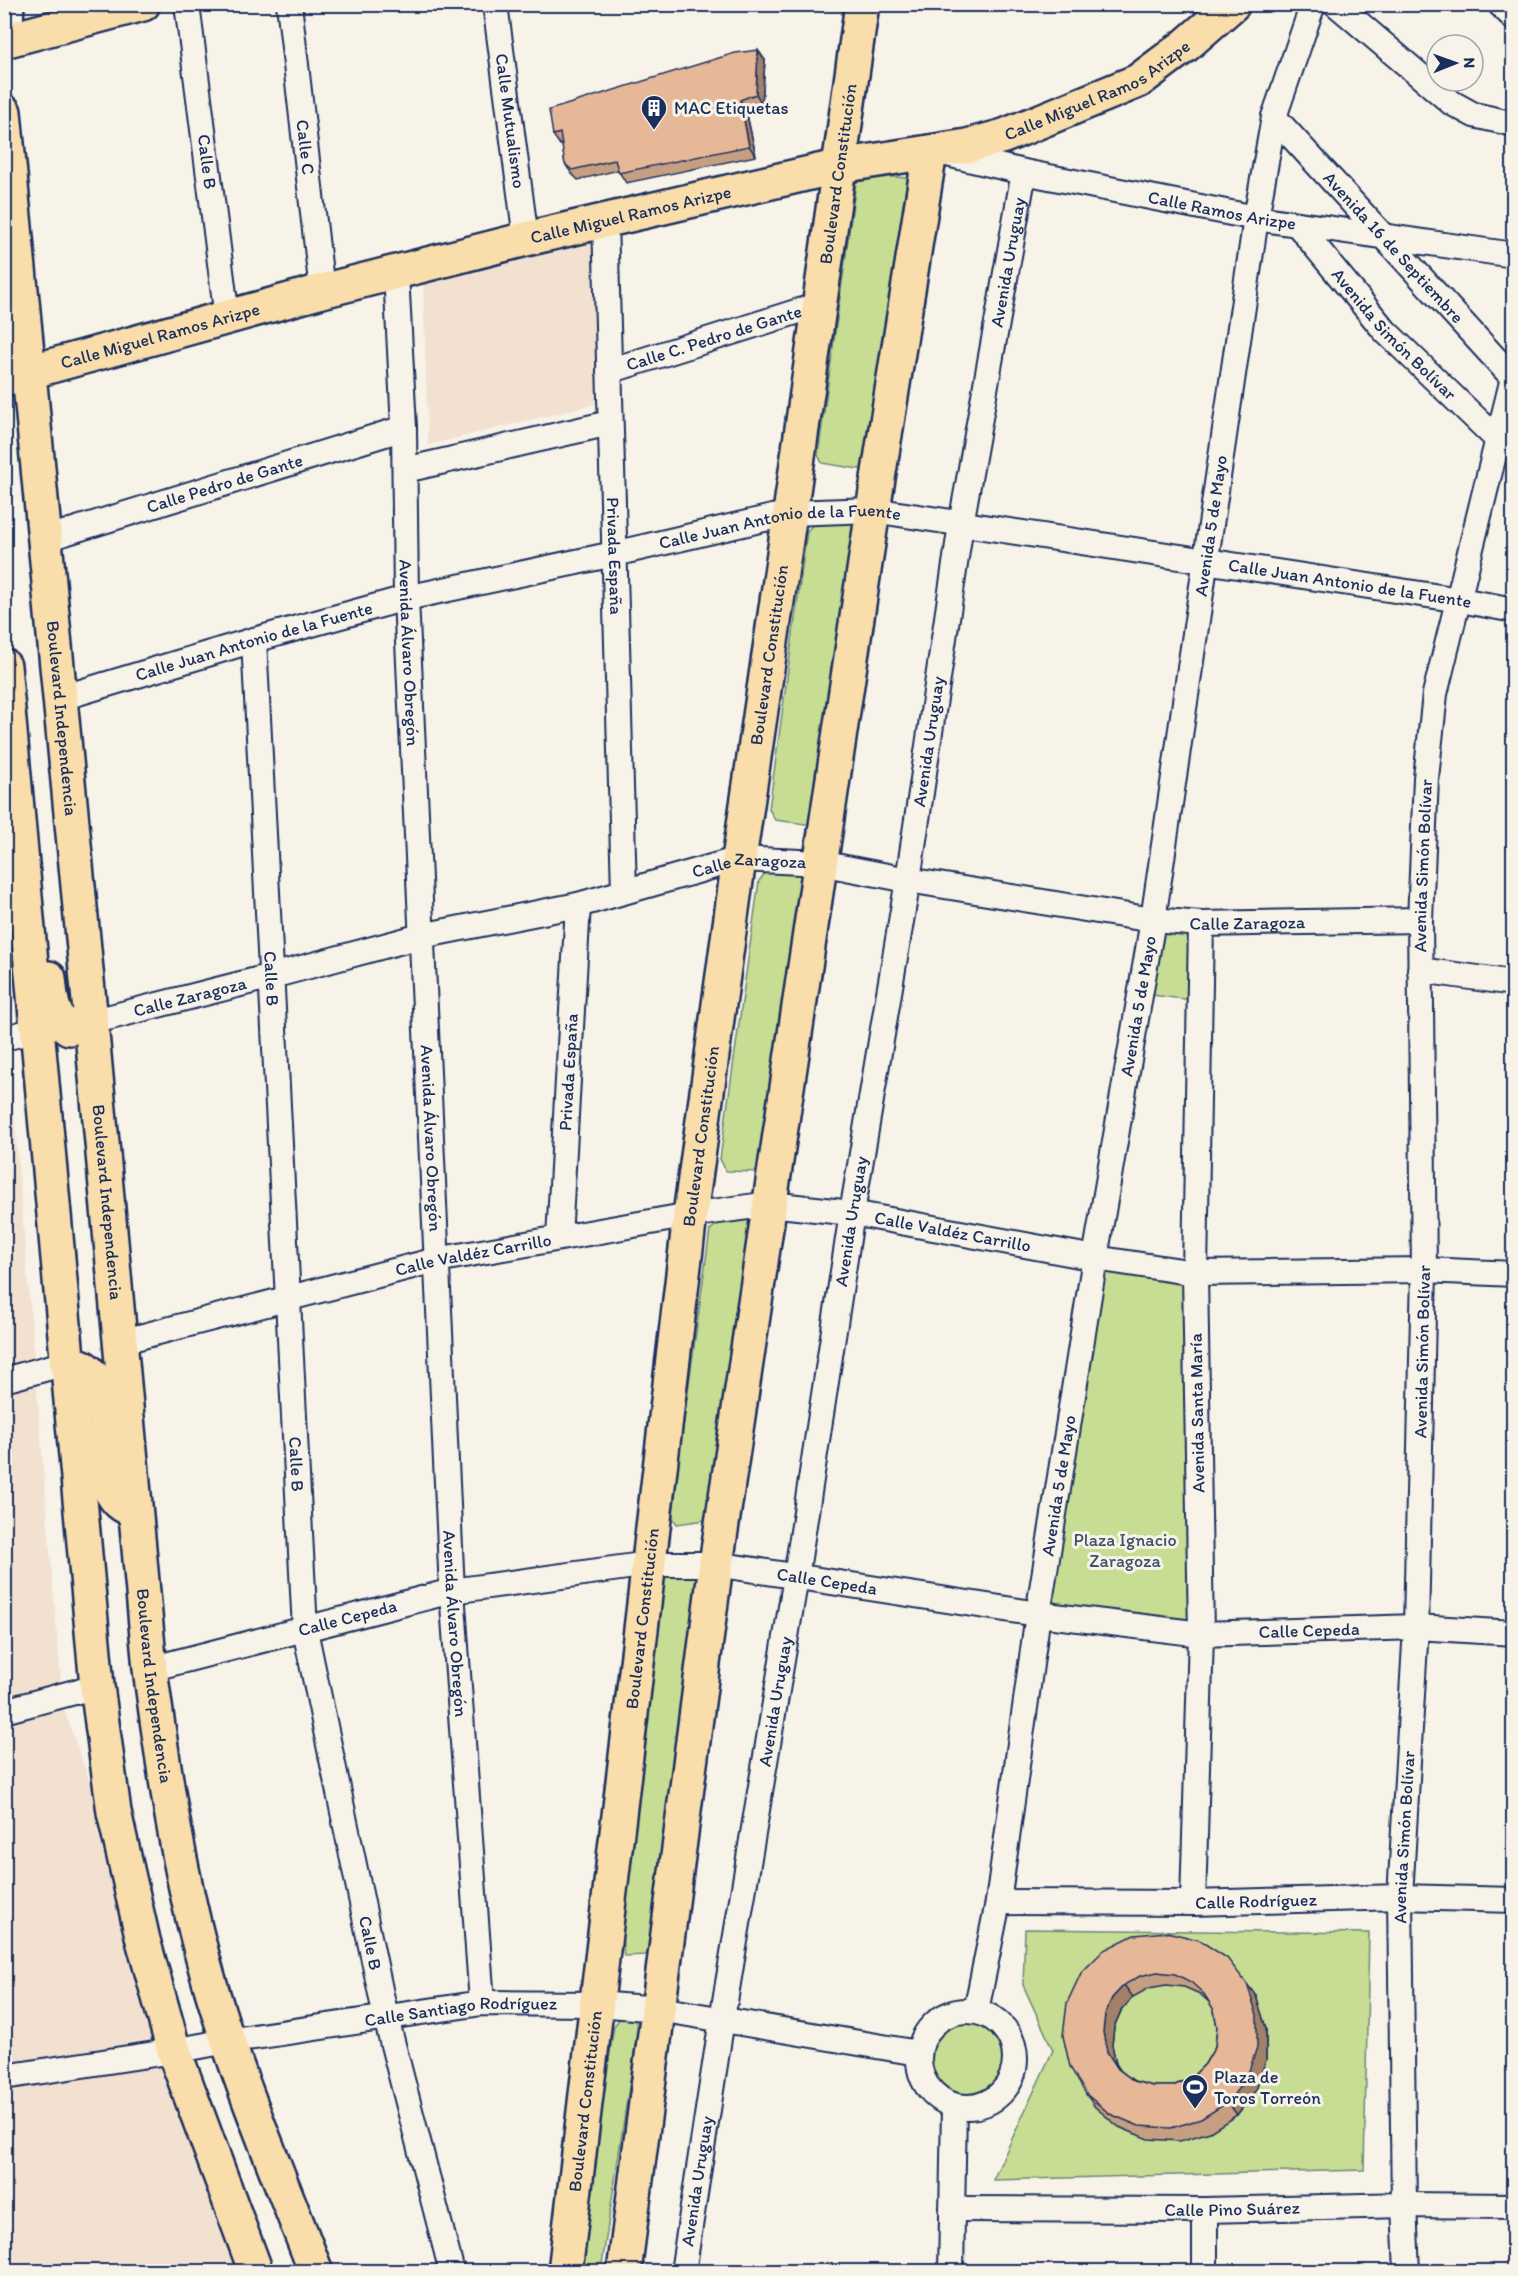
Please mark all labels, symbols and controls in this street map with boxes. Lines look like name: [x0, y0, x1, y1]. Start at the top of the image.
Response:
north arrow: [1425, 33, 1485, 93]
street label: Calle Miguel Ramos Arizpe: [1001, 35, 1194, 146]
street label: Calle Mutualismo: [491, 52, 530, 190]
text: N: [1460, 57, 1479, 68]
street label: Boulevard Constitución: [814, 82, 862, 266]
building icon: MAC Etiquetas: [639, 93, 669, 131]
place label: MAC Etiquetas: [674, 97, 789, 119]
street label: Calle C: [291, 118, 320, 176]
street label: Calle B: [193, 133, 221, 190]
street label: Avenida 16 de Septiembre: [1319, 167, 1468, 328]
street label: Calle Miguel Ramos Arizpe: [528, 181, 733, 249]
street label: Calle Ramos Arizpe: [1146, 186, 1298, 235]
street label: Avenida Uruguay: [985, 195, 1030, 329]
street label: Avenida Simón Bolívar: [1327, 264, 1461, 405]
street label: Calle Miguel Ramos Arizpe: [58, 298, 262, 374]
street label: Calle C. Pedro de Gante: [623, 300, 804, 376]
street label: Calle Pedro de Gante: [144, 449, 306, 518]
street label: Avenida 5 de Mayo: [1190, 454, 1232, 598]
street label: Privada España: [602, 497, 627, 615]
street label: Calle Juan Antonio de la Fuente: [657, 499, 903, 554]
street label: Calle Juan Antonio de la Fuente: [1227, 554, 1473, 613]
street label: Avenida Álvaro Obregón: [395, 559, 424, 747]
street label: Boulevard Constitución: [745, 563, 793, 747]
street label: Calle Juan Antonio de la Fuente: [133, 597, 375, 686]
street label: Boulevard Independencia: [42, 620, 82, 817]
street label: Avenida Uruguay: [908, 674, 949, 808]
street label: Avenida Simón Bolívar: [1409, 779, 1437, 952]
street label: Calle Zaragoza: [689, 848, 808, 883]
street label: Calle Zaragoza: [1189, 911, 1306, 935]
street label: Avenida 5 de Mayo: [1115, 934, 1161, 1078]
street label: Calle B: [259, 950, 284, 1007]
street label: Calle Zaragoza: [131, 972, 249, 1022]
street label: Privada España: [554, 1013, 583, 1132]
street label: Avenida Álvaro Obregón: [416, 1044, 446, 1232]
street label: Boulevard Constitución: [678, 1044, 724, 1228]
street label: Boulevard Independencia: [88, 1103, 127, 1301]
street label: Avenida Uruguay: [830, 1154, 872, 1288]
street label: Calle Valdéz Carrillo: [872, 1206, 1033, 1257]
street label: Calle Valdéz Carrillo: [393, 1229, 553, 1281]
street label: Avenida Simón Bolívar: [1409, 1265, 1435, 1438]
street label: Avenida Santa María: [1185, 1332, 1209, 1493]
street label: Avenida 5 de Mayo: [1036, 1414, 1081, 1558]
street label: Calle B: [284, 1436, 309, 1492]
street label: Boulevard Constitución: [621, 1527, 664, 1710]
park label: Plaza Ignacio Zaragoza: [1073, 1529, 1177, 1572]
street label: Avenida Álvaro Obregón: [438, 1530, 472, 1718]
street label: Calle Cepeda: [775, 1563, 879, 1600]
street label: Boulevard Independencia: [132, 1587, 177, 1785]
street label: Calle Cepeda: [296, 1595, 399, 1641]
street label: Calle Cepeda: [1258, 1618, 1360, 1643]
street label: Avenida Uruguay: [753, 1634, 797, 1768]
street label: Avenida Simón Bolívar: [1389, 1750, 1420, 1924]
street label: Calle Rodríguez: [1195, 1888, 1318, 1914]
street label: Calle B: [354, 1914, 387, 1972]
street label: Calle Santiago Rodríguez: [363, 1992, 558, 2031]
street label: Boulevard Constitución: [564, 2009, 607, 2193]
place label: Plaza de Toros Torreón: [1214, 2066, 1321, 2109]
sports icon: Plaza de Toros Torreón: [1180, 2072, 1210, 2110]
street label: Avenida Uruguay: [676, 2114, 718, 2248]
street label: Calle Pino Suárez: [1164, 2197, 1300, 2221]

